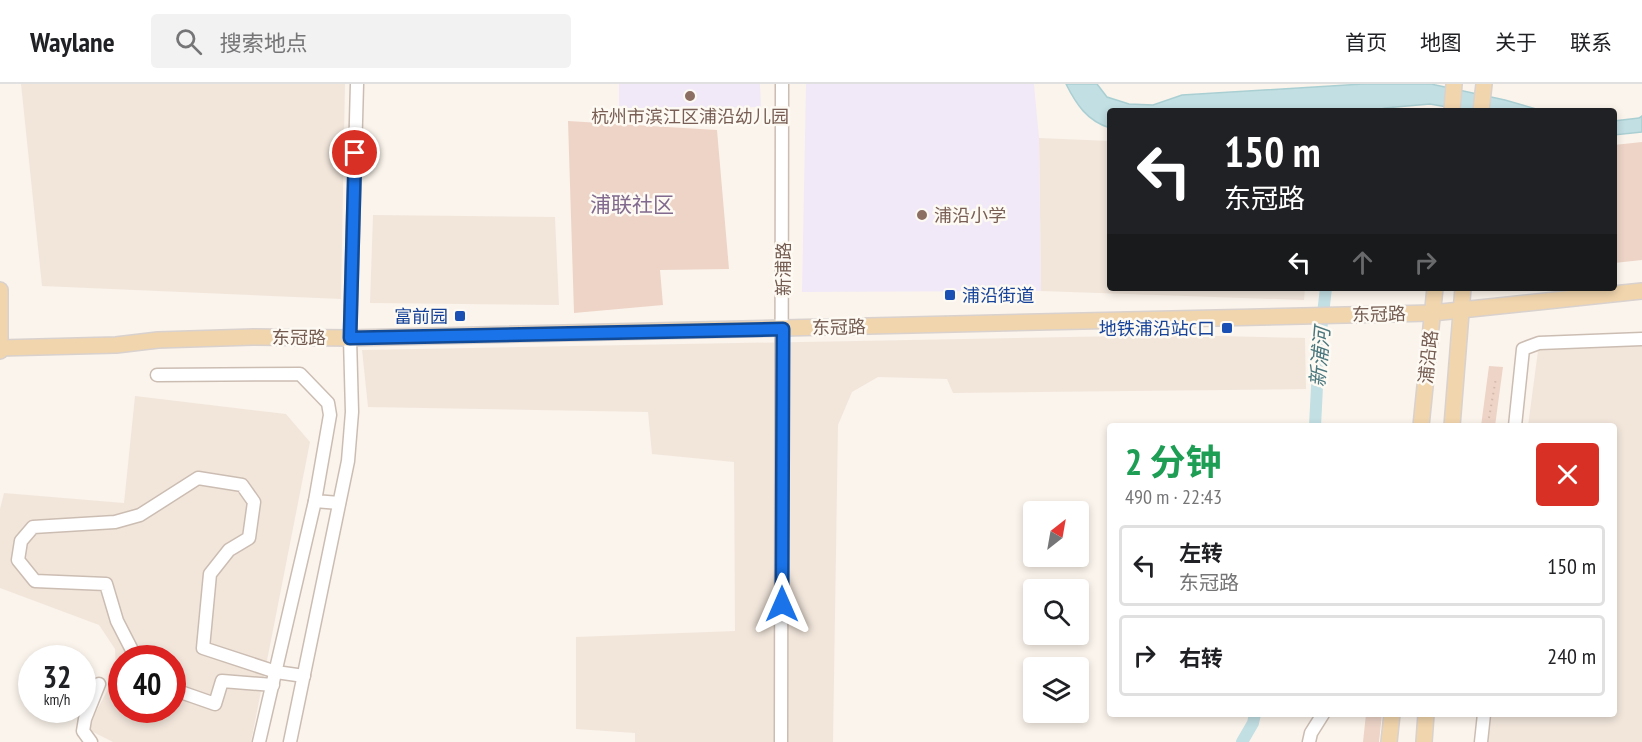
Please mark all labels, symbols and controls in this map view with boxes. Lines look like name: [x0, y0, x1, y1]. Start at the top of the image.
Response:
search box: [151, 14, 571, 68]
text: Waylane: [30, 23, 115, 60]
icon: search: [172, 25, 205, 58]
text: 搜索地点: [220, 29, 308, 57]
text: 首页: [1345, 29, 1387, 56]
text: 地图: [1420, 29, 1462, 56]
text: 关于: [1495, 29, 1537, 56]
text: 联系: [1570, 29, 1612, 56]
marker: 杭州市滨江区浦沿幼儿园: [683, 89, 697, 103]
place label: 杭州市滨江区浦沿幼儿园: [591, 105, 789, 128]
text: 150 m: [1224, 124, 1321, 179]
pin: [329, 127, 380, 178]
icon: left: [1125, 132, 1203, 210]
icon: arrive: [338, 136, 371, 169]
text: 东冠路: [1224, 181, 1305, 215]
district label: 浦联社区: [590, 191, 674, 218]
place label: 浦沿小学: [934, 204, 1006, 227]
marker: 浦沿小学: [915, 208, 929, 222]
street label: 新浦路: [772, 242, 795, 296]
icon: left: [1283, 246, 1316, 279]
icon: ahead: [1346, 246, 1379, 279]
icon: right: [1409, 246, 1442, 279]
place label: 浦沿街道: [962, 284, 1034, 307]
marker: 浦沿街道: [943, 288, 957, 302]
street label: 东冠路: [1352, 302, 1406, 326]
place label: 富前园: [394, 305, 448, 328]
marker: 富前园: [453, 309, 467, 323]
street label: 东冠路: [812, 315, 866, 339]
place label: 地铁浦沿站C口: [1099, 317, 1215, 340]
marker: 地铁浦沿站C口: [1220, 321, 1234, 335]
water label: 新浦河: [1304, 322, 1336, 388]
street label: 东冠路: [272, 326, 326, 349]
street label: 浦沿路: [1414, 329, 1442, 385]
text: 2 分钟: [1125, 438, 1222, 485]
button: close: [1536, 443, 1599, 506]
text: 490 m · 22:43: [1125, 484, 1222, 510]
north arrow: [1023, 501, 1089, 567]
map controls: [1023, 501, 1089, 723]
text: 左转: [1179, 539, 1223, 567]
icon: left: [1128, 549, 1161, 582]
text: 150 m: [1547, 552, 1596, 580]
text: 东冠路: [1179, 570, 1239, 596]
position arrow: [750, 572, 814, 636]
button: search: [1023, 579, 1089, 645]
icon: right: [1128, 639, 1161, 672]
text: 240 m: [1547, 642, 1596, 670]
text: 右转: [1179, 644, 1223, 672]
speed limit sign: 40: [108, 645, 186, 723]
text: 32: [43, 657, 71, 696]
button: layers: [1023, 657, 1089, 723]
text: km/h: [44, 690, 70, 709]

